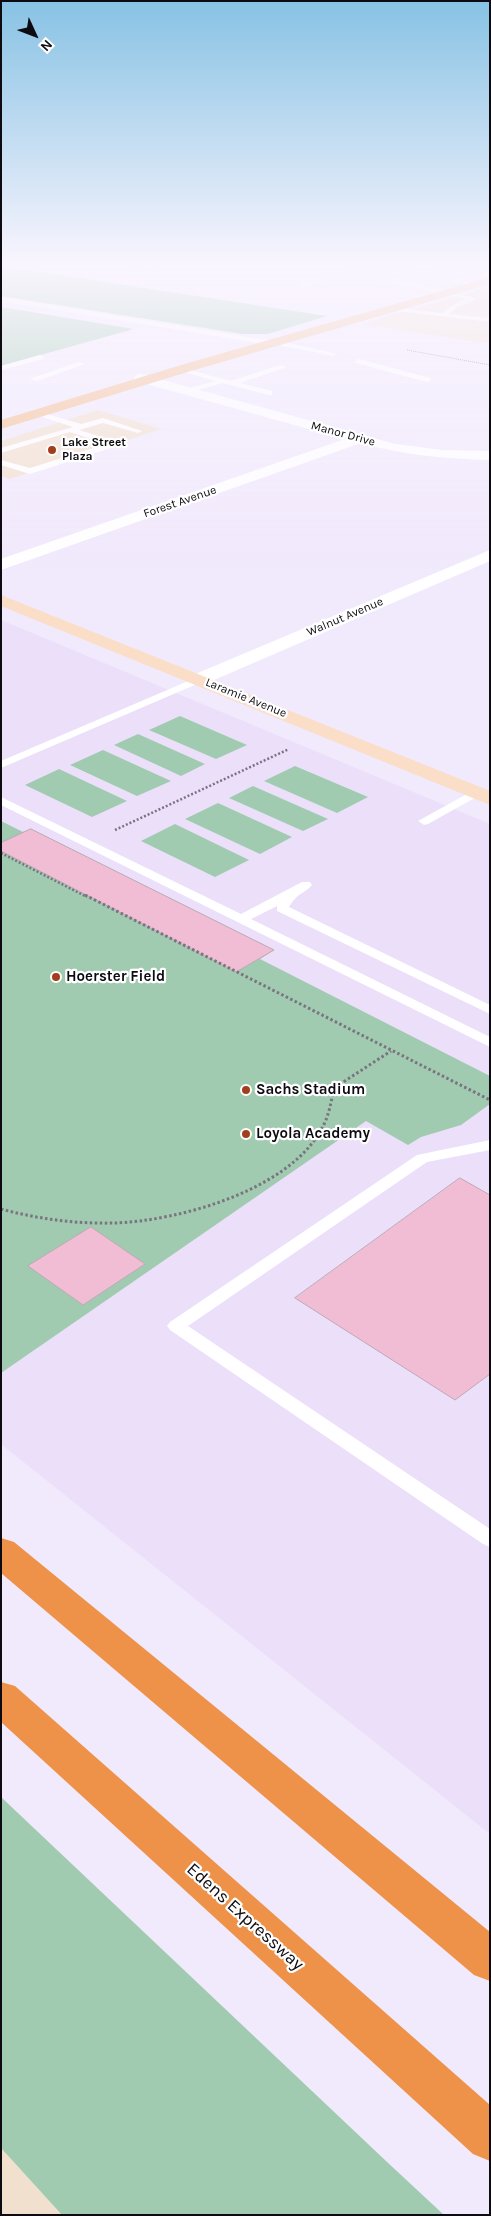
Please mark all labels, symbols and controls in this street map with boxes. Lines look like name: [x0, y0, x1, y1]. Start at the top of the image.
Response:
north arrow: [10, 10, 60, 60]
text: N: [37, 36, 56, 55]
street label: Manor Drive: [309, 419, 377, 449]
place label: Lake Street Plaza: [62, 436, 126, 464]
marker: Lake Street Plaza: [46, 444, 58, 456]
street label: Forest Avenue: [142, 483, 218, 521]
street label: Walnut Avenue: [305, 594, 385, 640]
street label: Laramie Avenue: [203, 675, 289, 721]
place label: Hoerster Field: [66, 968, 165, 986]
marker: Hoerster Field: [50, 971, 62, 983]
place label: Sachs Stadium: [256, 1081, 365, 1099]
marker: Sachs Stadium: [240, 1084, 252, 1096]
place label: Loyola Academy: [256, 1125, 370, 1143]
marker: Loyola Academy: [240, 1128, 252, 1140]
street label: Edens Expressway: [182, 1859, 308, 1975]

